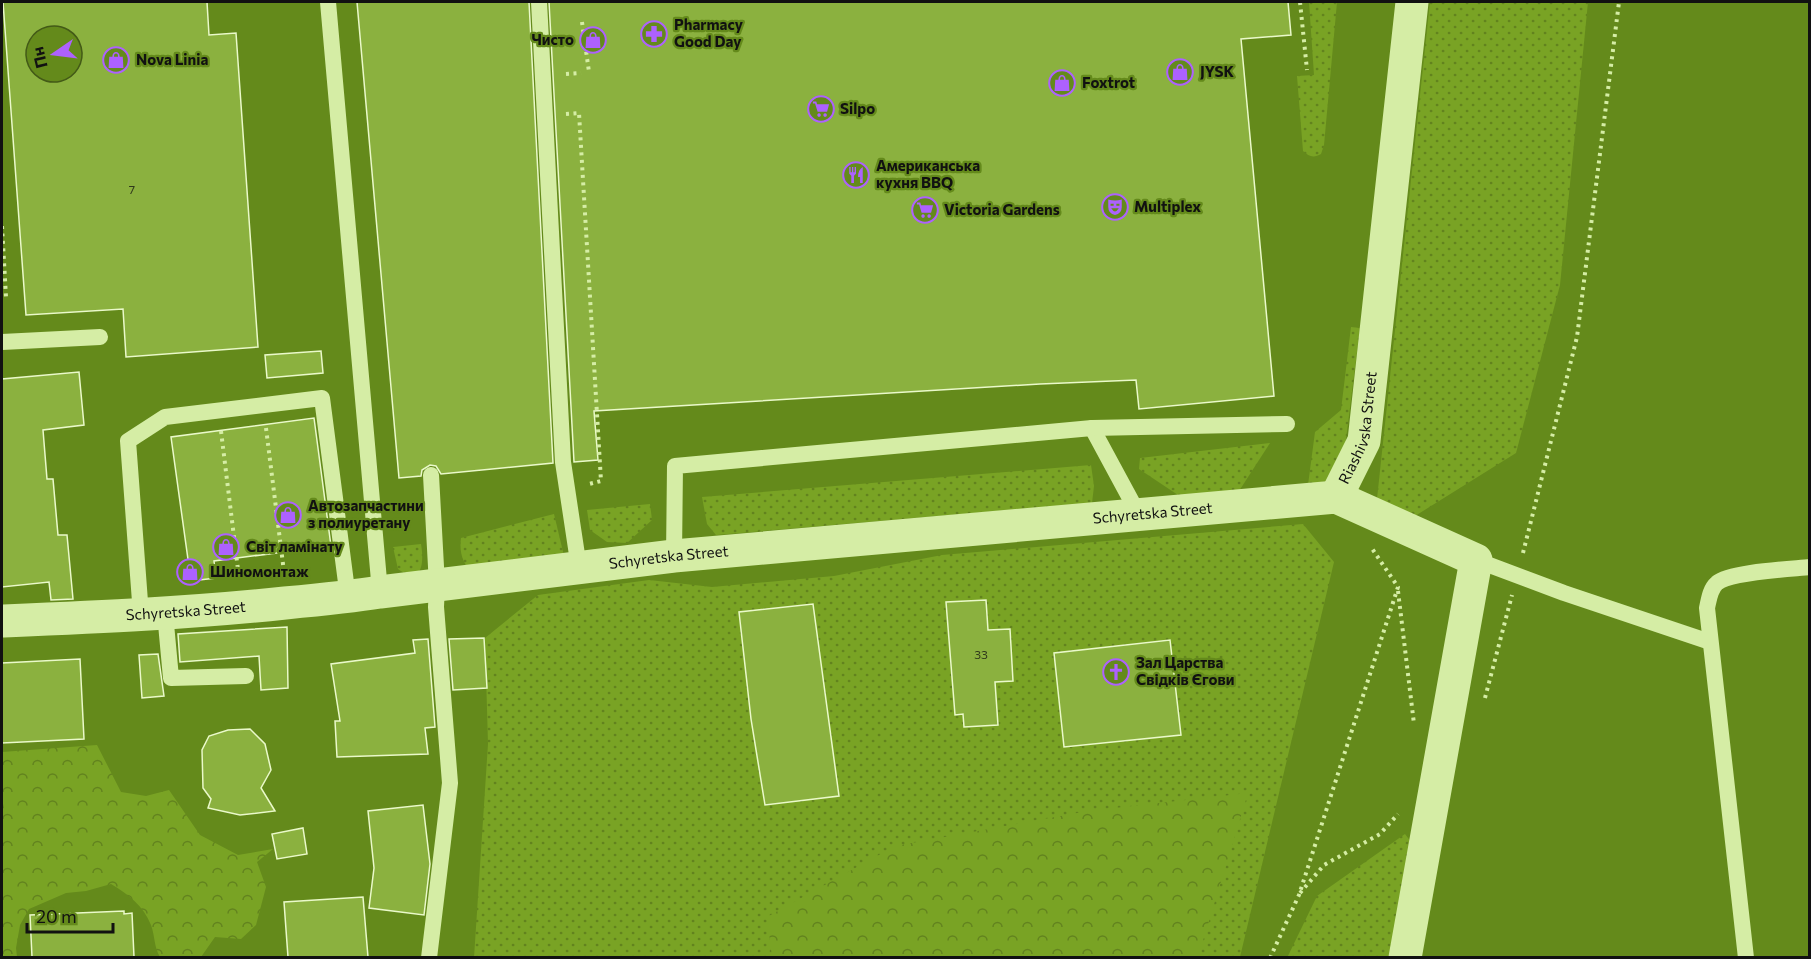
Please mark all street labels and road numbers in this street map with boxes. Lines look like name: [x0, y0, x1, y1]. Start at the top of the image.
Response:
street label: Riashivska Street: [1334, 371, 1380, 487]
street label: Schyretska Street: [1092, 498, 1213, 527]
street label: Schyretska Street: [608, 541, 729, 572]
street label: Schyretska Street: [125, 597, 246, 623]

